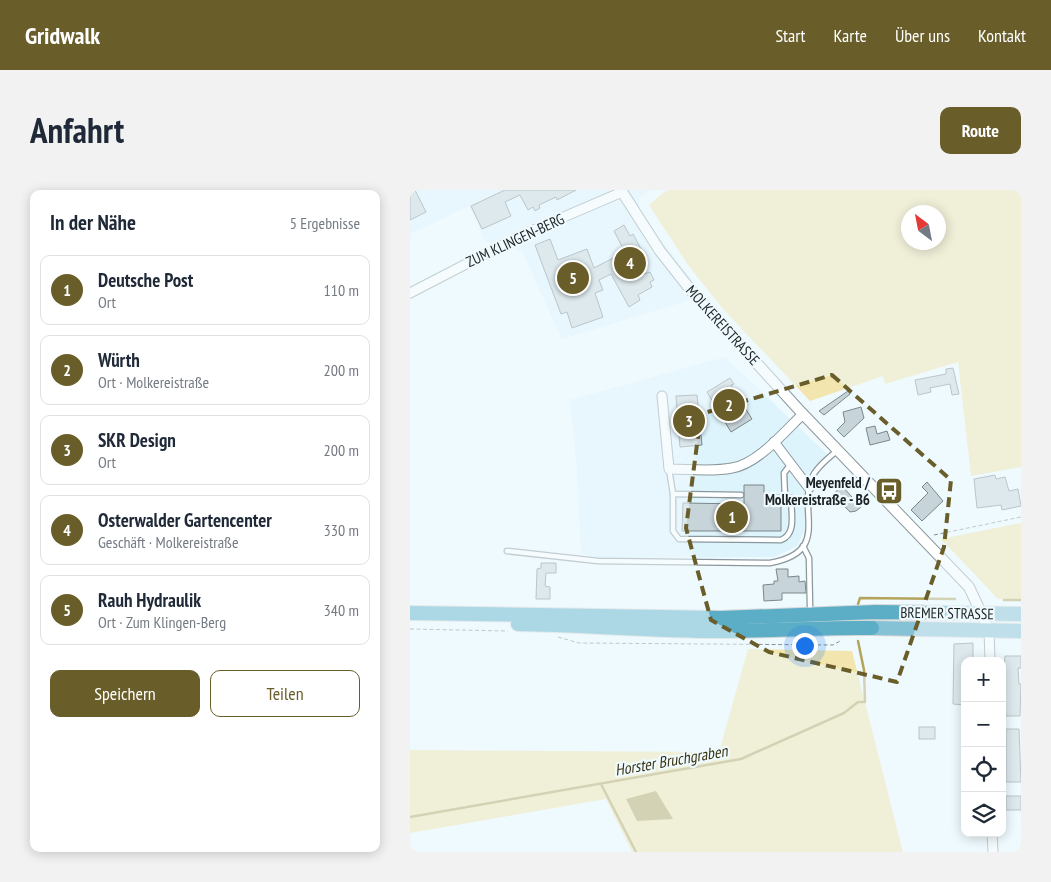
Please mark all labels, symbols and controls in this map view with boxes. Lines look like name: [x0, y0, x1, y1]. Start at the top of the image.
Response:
text: Gridwalk: [25, 20, 100, 51]
text: Start: [775, 24, 806, 47]
text: Karte: [834, 24, 867, 47]
text: Über uns: [895, 24, 950, 47]
text: Kontakt: [978, 24, 1026, 47]
text: Anfahrt: [30, 107, 124, 153]
button: Route: [940, 107, 1021, 154]
north arrow: [901, 205, 946, 250]
text: In der Nähe: [50, 209, 136, 236]
street label: ZUM KLINGEN-BERG: [463, 209, 567, 271]
text: 5 Ergebnisse: [290, 213, 360, 233]
pin: 4: [614, 244, 646, 282]
pin: 5: [557, 259, 589, 297]
text: Deutsche Post: [98, 268, 193, 292]
text: 1: [63, 280, 71, 300]
text: 110 m: [324, 280, 359, 300]
street label: MOLKEREISTRASSE: [682, 281, 764, 369]
text: Ort: [98, 292, 116, 312]
text: Würth: [98, 348, 140, 372]
text: 2: [63, 360, 71, 380]
text: 200 m: [324, 360, 359, 380]
text: Ort · Molkereistraße: [98, 372, 209, 392]
pin: 2: [713, 386, 745, 424]
pin: 3: [673, 402, 705, 440]
text: SKR Design: [98, 428, 176, 452]
text: 3: [63, 440, 71, 460]
text: 200 m: [324, 440, 359, 460]
text: Ort: [98, 452, 116, 472]
place label: Meyenfeld / Molkereistraße - B6: [765, 473, 871, 509]
bus stop icon: Meyenfeld / Molkereistraße - B6: [874, 476, 904, 506]
pin: 1: [716, 498, 748, 536]
text: Osterwalder Gartencenter: [98, 508, 272, 532]
text: 4: [63, 520, 71, 540]
text: 330 m: [324, 520, 359, 540]
text: Geschäft · Molkereistraße: [98, 532, 239, 552]
text: Rauh Hydraulik: [98, 588, 201, 612]
text: 5: [63, 600, 71, 620]
text: 340 m: [324, 600, 359, 620]
street label: BREMER STRASSE: [900, 603, 994, 623]
text: Ort · Zum Klingen-Berg: [98, 612, 226, 632]
your location: [792, 633, 818, 659]
map controls: [961, 657, 1006, 837]
button: +: [961, 657, 1006, 702]
button: Speichern: [50, 670, 200, 717]
button: Teilen: [210, 670, 360, 717]
button: −: [961, 702, 1006, 747]
water label: Horster Bruchgraben: [613, 740, 730, 780]
button: locate: [961, 747, 1006, 792]
button: layers: [961, 792, 1006, 837]

